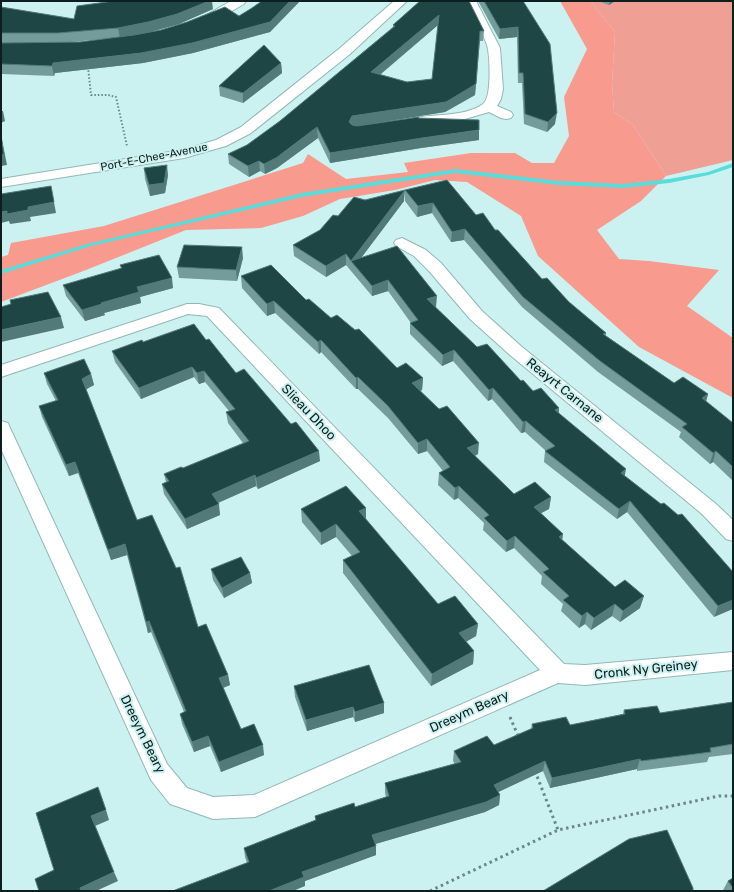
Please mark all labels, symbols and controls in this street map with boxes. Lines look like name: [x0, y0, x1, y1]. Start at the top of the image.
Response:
street label: Port-E-Chee-Avenue: [99, 140, 209, 174]
street label: Reayrt Carnane: [524, 355, 606, 425]
street label: Slieau Dhoo: [279, 381, 339, 443]
street label: Cronk Ny Greiney: [594, 656, 698, 682]
street label: Dreeym Beary: [427, 687, 511, 735]
street label: Dreeym Beary: [118, 692, 168, 776]

